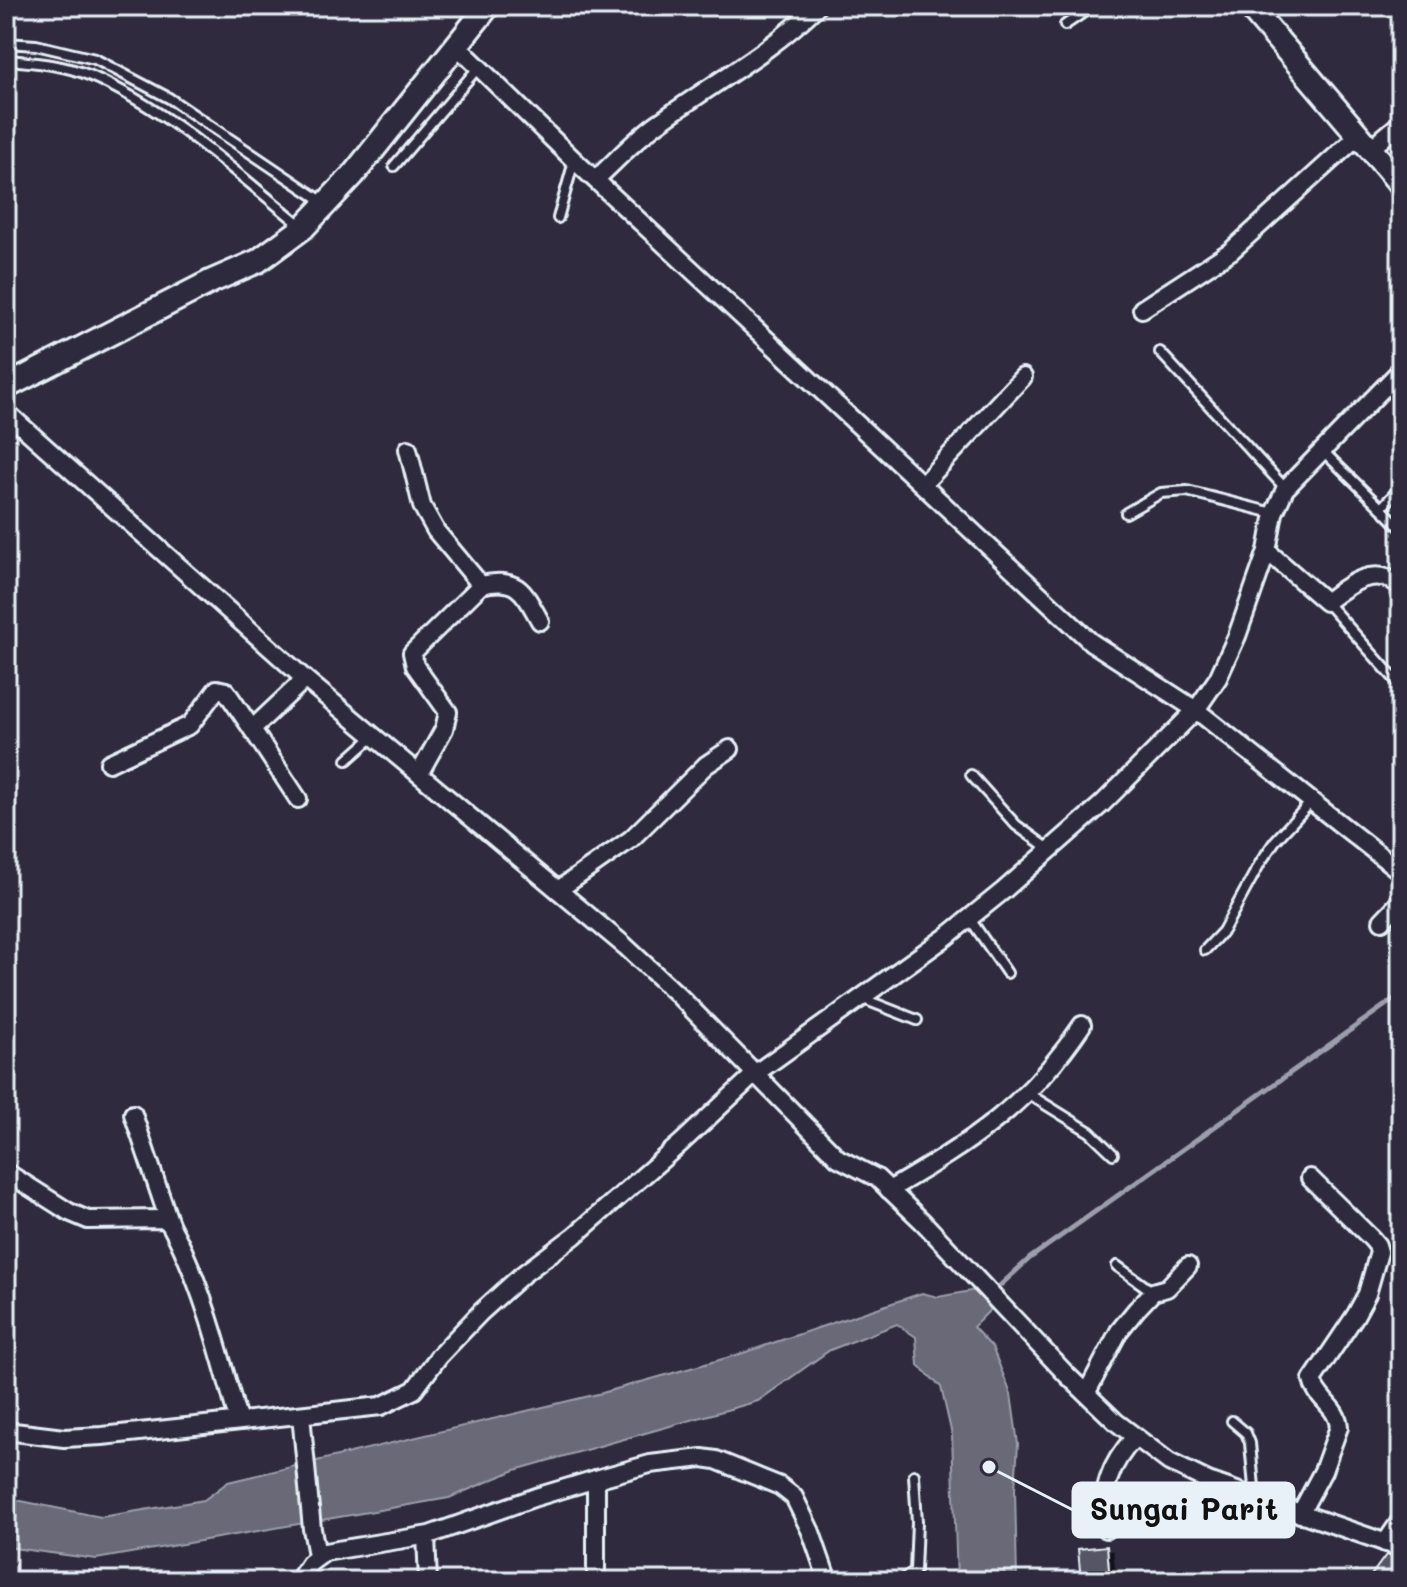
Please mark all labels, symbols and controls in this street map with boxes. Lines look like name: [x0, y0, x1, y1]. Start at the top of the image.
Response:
callout: Sungai Parit: [1073, 1483, 1294, 1537]
text: Sungai Parit: [1090, 1488, 1278, 1528]

